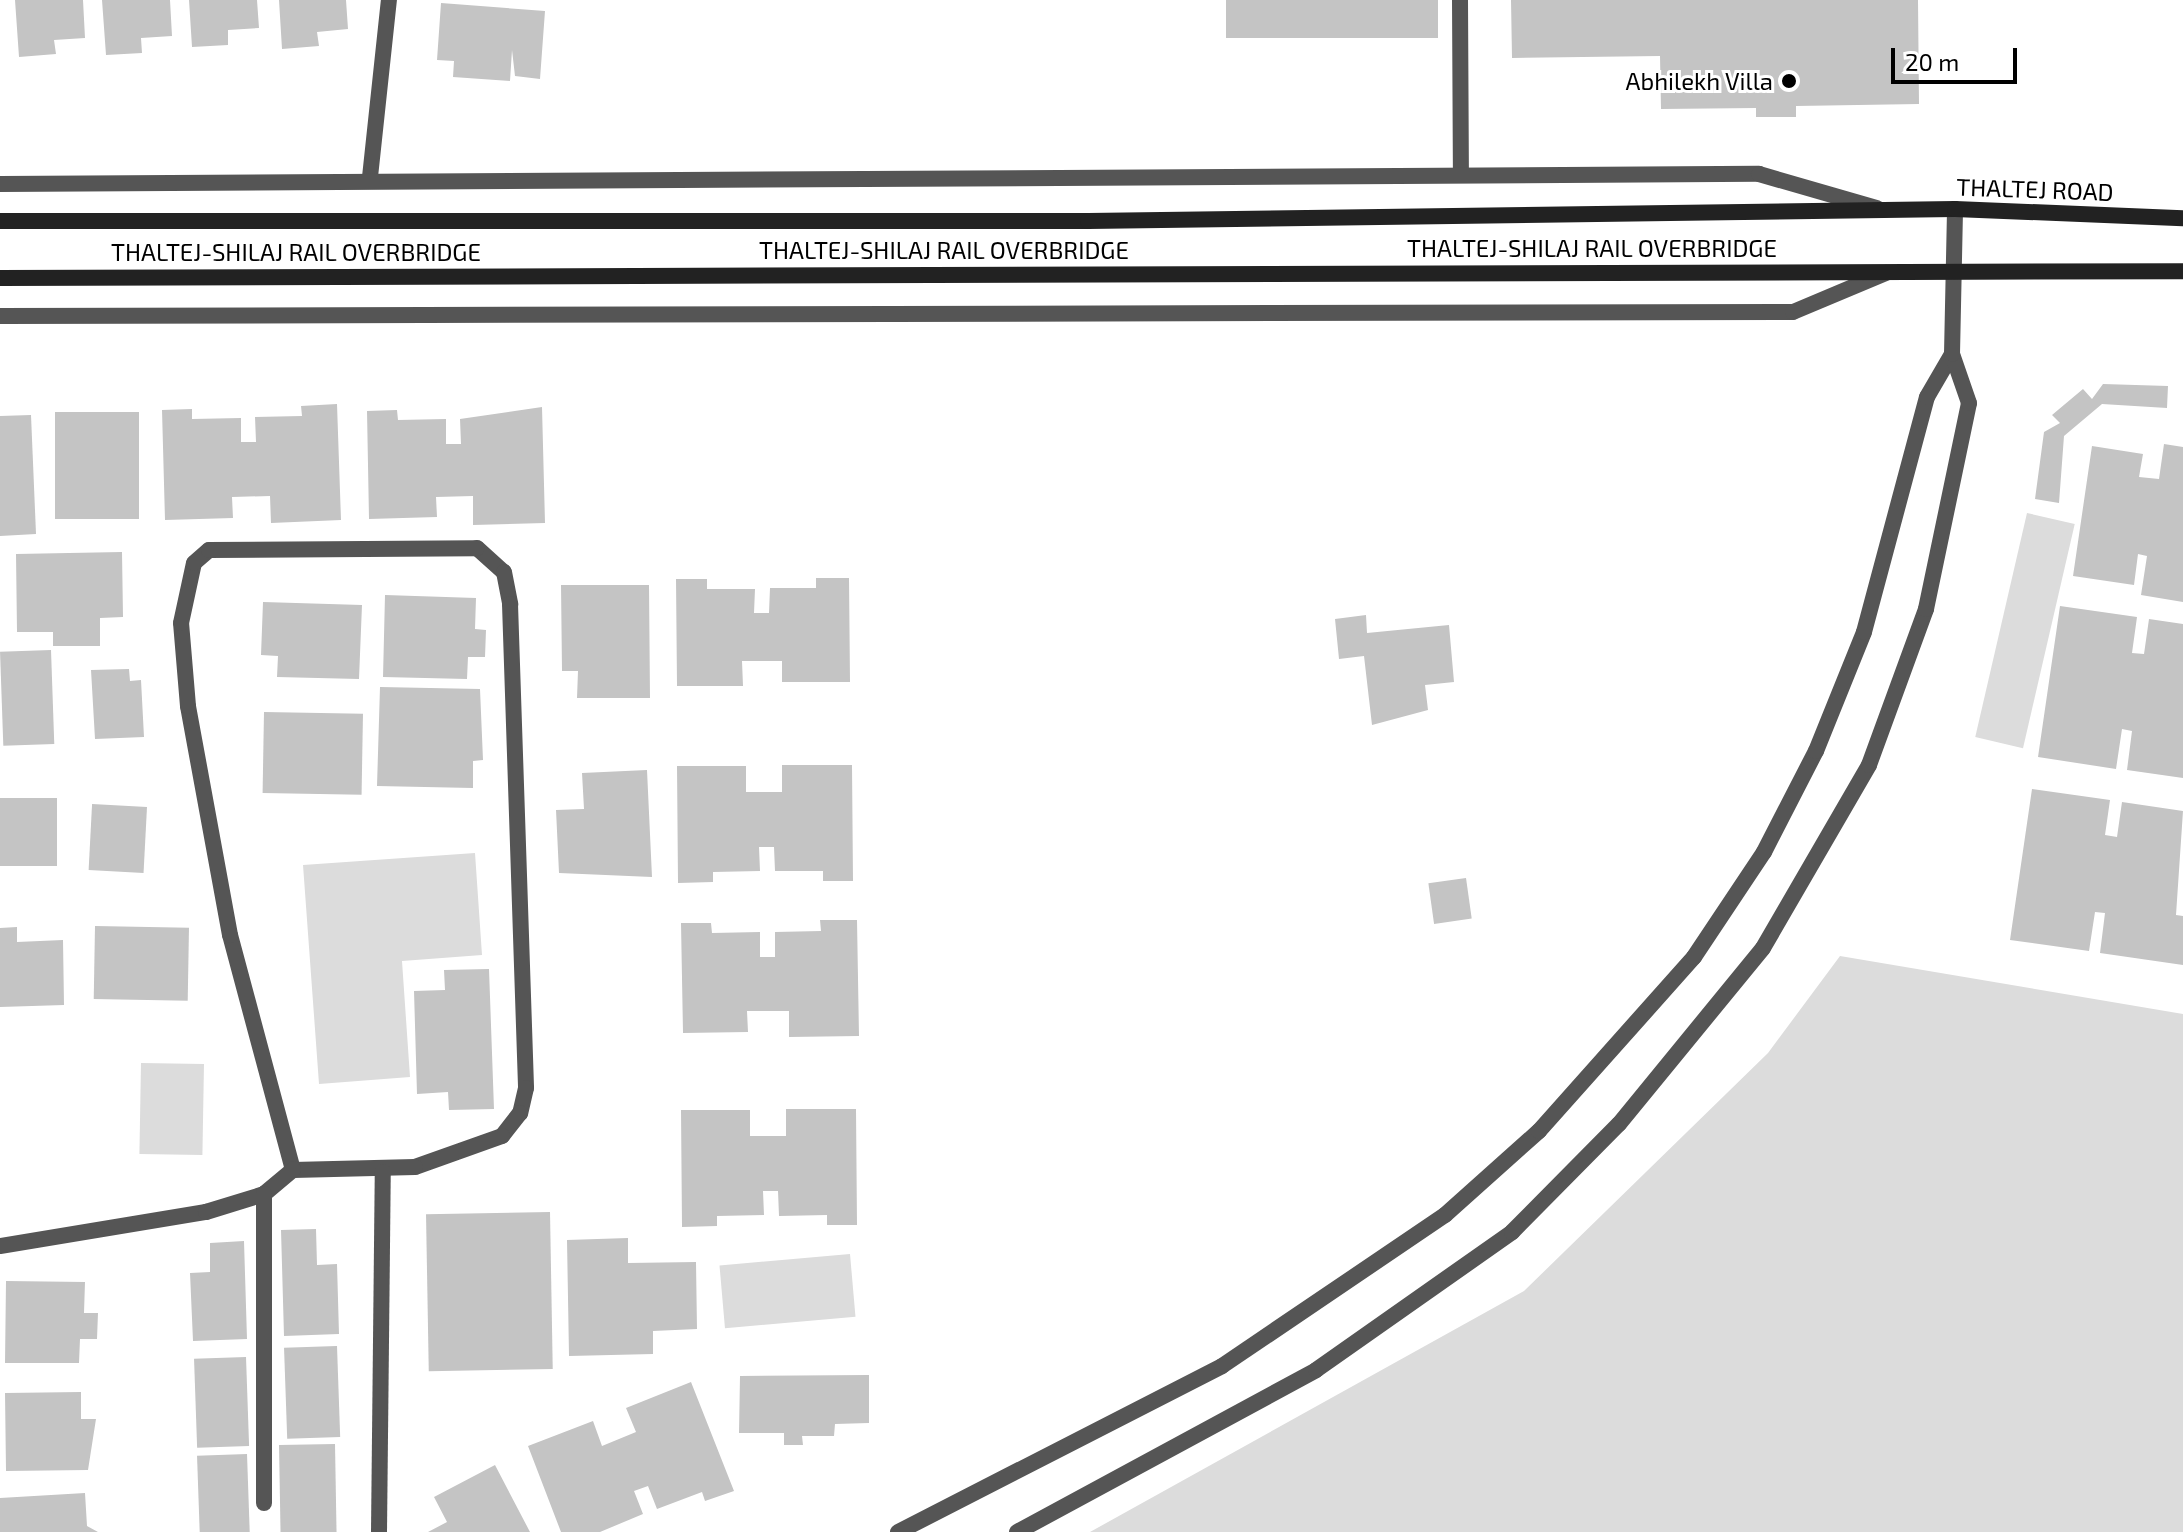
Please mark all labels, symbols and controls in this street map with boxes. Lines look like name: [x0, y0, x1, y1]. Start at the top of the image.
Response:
scale bar: [1895, 32, 2021, 82]
text: 20 m: [1905, 47, 1959, 76]
place label: Abhilekh Villa: [1625, 67, 1773, 95]
marker: Abhilekh Villa: [1780, 72, 1798, 90]
street label: THALTEJ ROAD: [1956, 172, 2114, 206]
street label: THALTEJ-SHILAJ RAIL OVERBRIDGE: [1407, 234, 1777, 262]
street label: THALTEJ-SHILAJ RAIL OVERBRIDGE: [759, 236, 1129, 264]
street label: THALTEJ-SHILAJ RAIL OVERBRIDGE: [111, 238, 481, 266]

